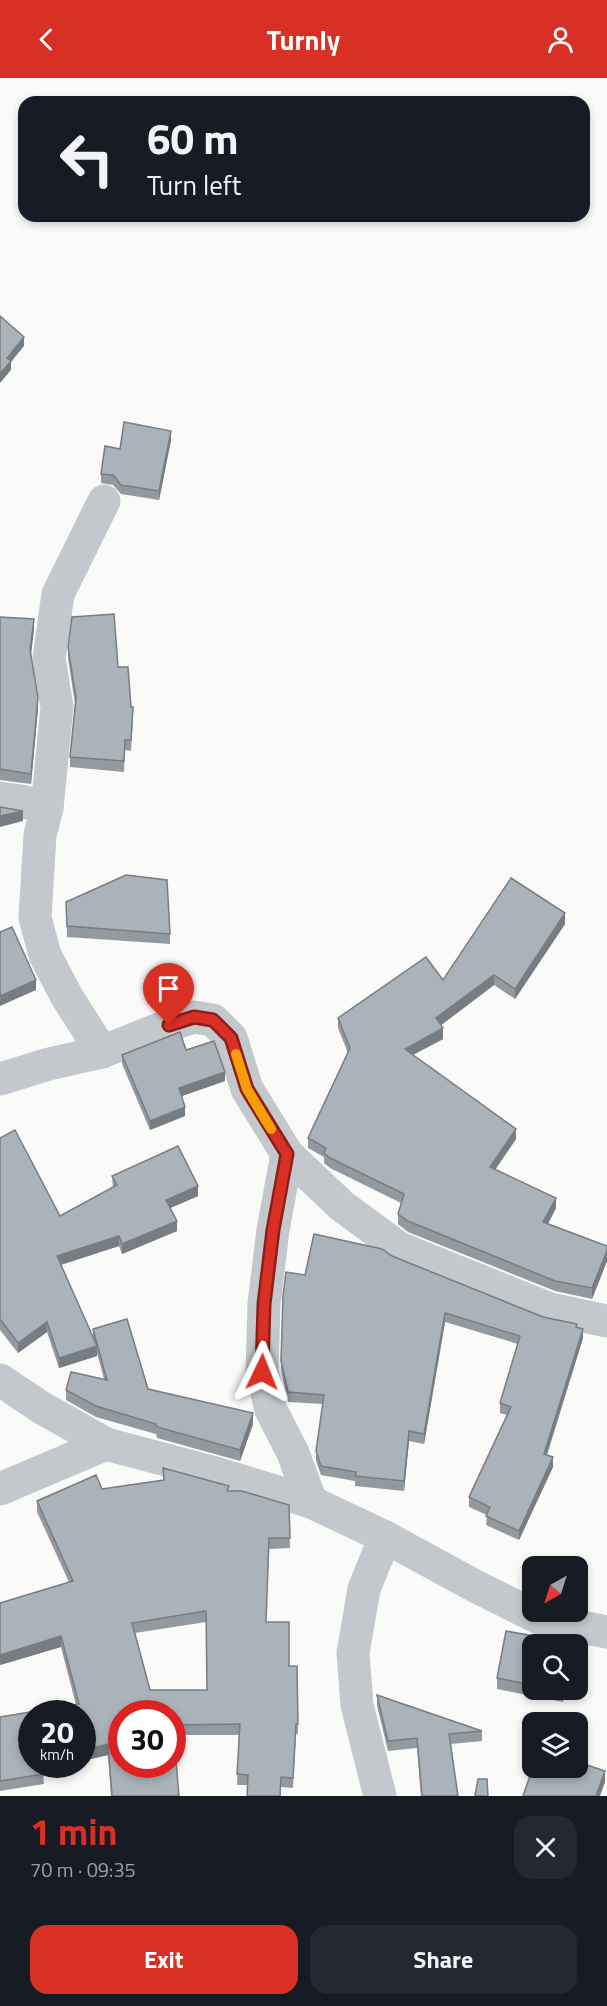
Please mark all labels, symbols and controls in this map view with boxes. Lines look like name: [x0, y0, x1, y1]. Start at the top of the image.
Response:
text: Turnly: [267, 19, 340, 60]
icon: back: [30, 23, 63, 56]
icon: person: [544, 23, 577, 56]
text: 60 m: [147, 106, 239, 170]
icon: left: [48, 120, 126, 198]
text: Turn left: [147, 164, 241, 205]
pin: [143, 963, 194, 1025]
icon: arrive: [152, 972, 185, 1005]
position arrow: [230, 1340, 294, 1404]
north arrow: [522, 1556, 588, 1622]
map controls: [522, 1556, 588, 1778]
button: search: [522, 1634, 588, 1700]
speed limit sign: 30: [108, 1700, 186, 1778]
text: 20: [40, 1709, 74, 1755]
button: layers: [522, 1712, 588, 1778]
text: km/h: [40, 1743, 74, 1766]
text: 1 min: [30, 1804, 117, 1859]
button: close: [514, 1816, 577, 1879]
text: 70 m · 09:35: [30, 1854, 136, 1885]
button: Exit: [30, 1925, 298, 1994]
button: Share: [310, 1925, 577, 1994]

